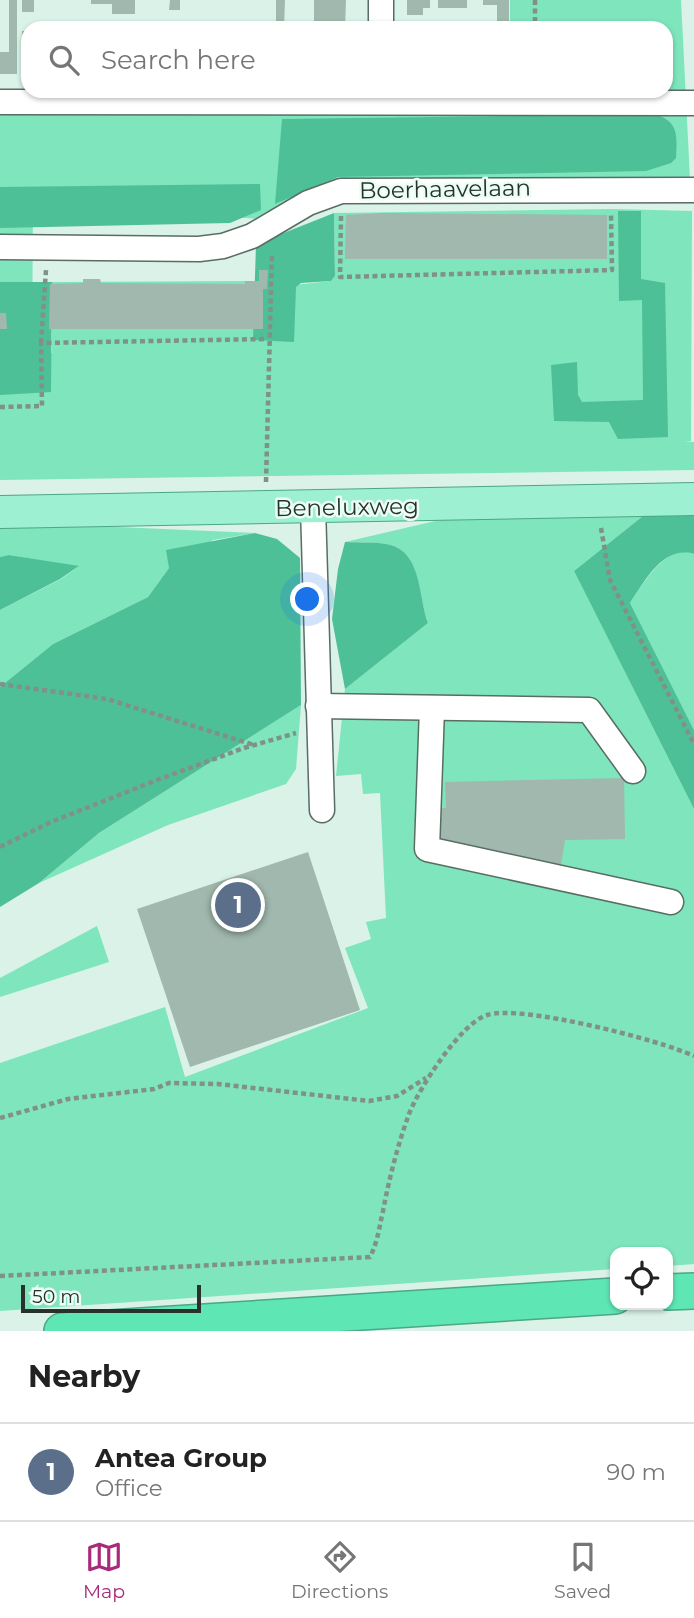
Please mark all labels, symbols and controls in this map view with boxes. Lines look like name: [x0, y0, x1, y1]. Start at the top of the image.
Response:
search box: [21, 21, 673, 98]
icon: search: [45, 41, 83, 79]
text: Search here: [101, 44, 256, 76]
street label: Boerhaavelaan: [359, 174, 531, 204]
street label: Beneluxweg: [275, 492, 419, 522]
your location: [290, 582, 324, 616]
pin: 1: [215, 879, 261, 931]
map controls: [610, 1247, 673, 1310]
button: locate: [610, 1247, 673, 1310]
scale bar: [21, 1282, 201, 1314]
text: 50 m: [32, 1285, 80, 1308]
text: Nearby: [28, 1358, 140, 1395]
text: Antea Group: [95, 1442, 267, 1474]
text: 1: [46, 1458, 56, 1486]
text: 90 m: [606, 1458, 666, 1486]
text: Office: [95, 1474, 163, 1502]
tab: Map: [83, 1538, 125, 1603]
tab: Directions: [291, 1538, 388, 1603]
tab: Saved: [554, 1538, 611, 1603]

